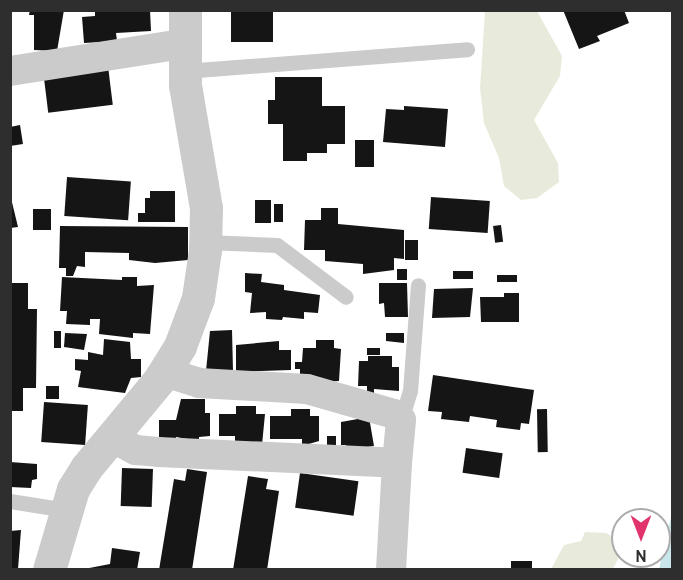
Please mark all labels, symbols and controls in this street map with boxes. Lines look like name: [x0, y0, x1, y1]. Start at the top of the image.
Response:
north arrow: [611, 508, 671, 568]
text: N: [635, 544, 647, 564]

